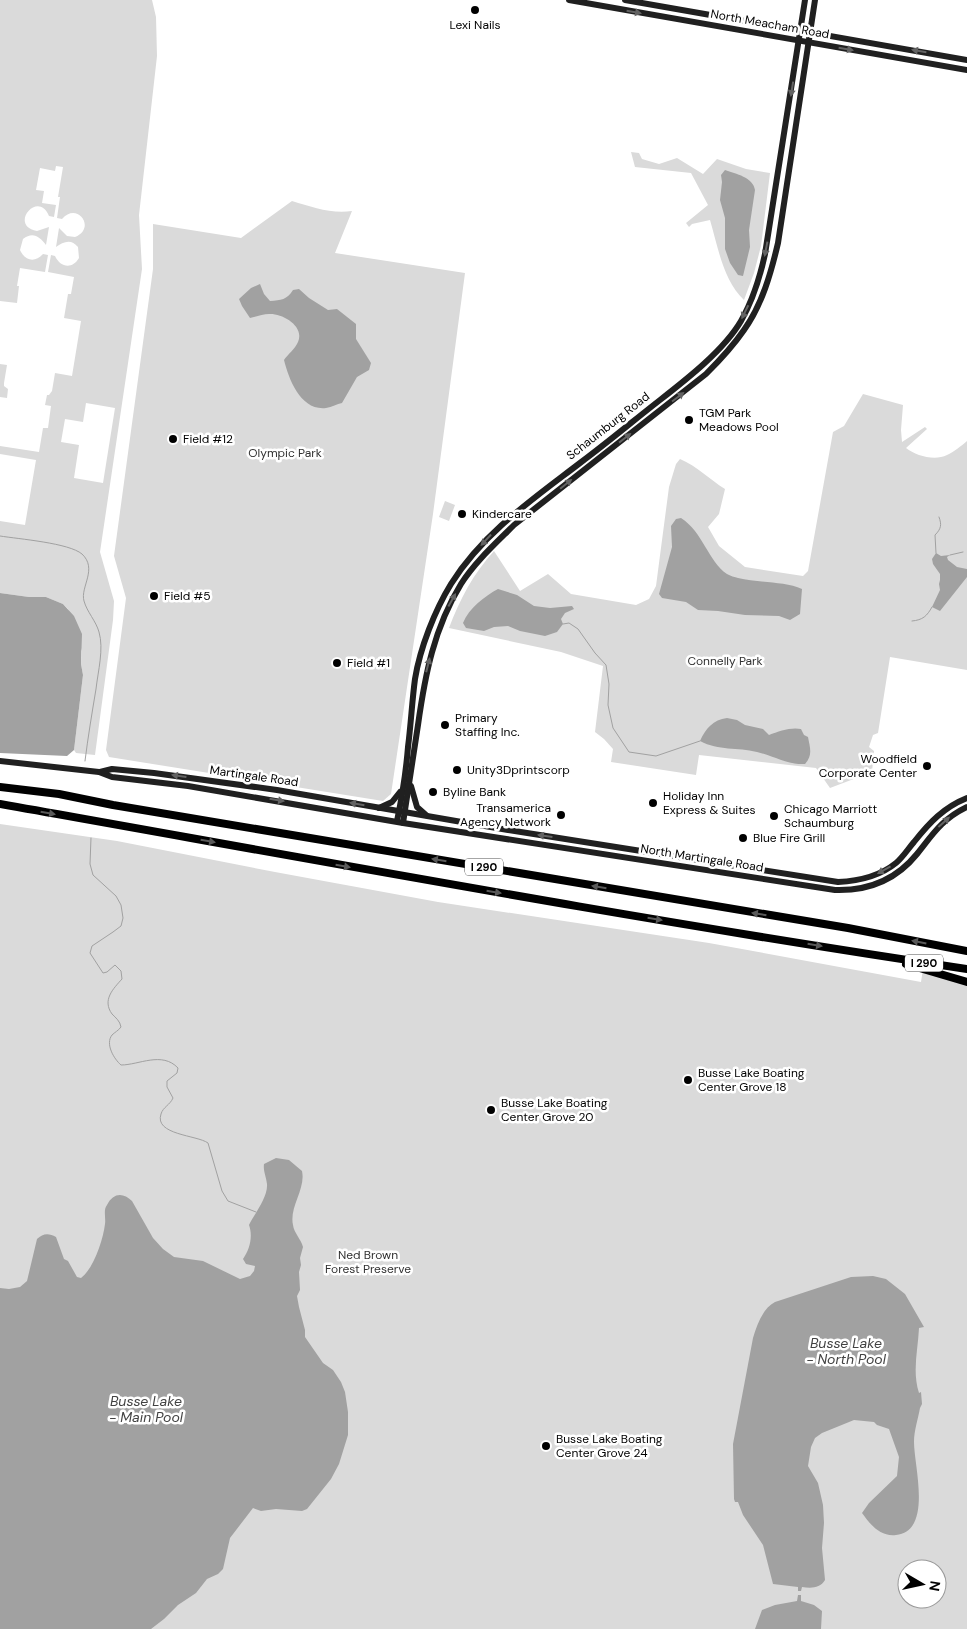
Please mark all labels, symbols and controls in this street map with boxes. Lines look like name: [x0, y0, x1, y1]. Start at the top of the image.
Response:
marker: Lexi Nails: [469, 4, 481, 16]
street label: North Meacham Road: [709, 6, 831, 42]
one-way arrow: [627, 8, 643, 16]
place label: Lexi Nails: [449, 17, 501, 33]
one-way arrow: [838, 45, 854, 53]
one-way arrow: [911, 47, 927, 55]
one-way arrow: [787, 81, 795, 97]
one-way arrow: [762, 242, 770, 257]
one-way arrow: [741, 305, 749, 319]
street label: Schaumburg Road: [563, 388, 653, 464]
one-way arrow: [671, 391, 684, 402]
place label: TGM Park Meadows Pool: [699, 405, 779, 435]
marker: TGM Park Meadows Pool: [683, 414, 695, 426]
place label: Field #12: [183, 431, 233, 447]
marker: Field #12: [167, 433, 179, 445]
one-way arrow: [619, 433, 632, 443]
park label: Olympic Park: [248, 445, 322, 461]
one-way arrow: [560, 479, 573, 489]
place label: Kindercare: [472, 506, 532, 522]
marker: Kindercare: [456, 508, 468, 520]
one-way arrow: [480, 533, 492, 545]
place label: Field #5: [164, 588, 210, 604]
marker: Field #5: [148, 590, 160, 602]
one-way arrow: [448, 593, 456, 607]
park label: Connelly Park: [687, 653, 763, 669]
place label: Field #1: [347, 655, 390, 671]
marker: Field #1: [331, 657, 343, 669]
one-way arrow: [424, 658, 432, 673]
place label: Primary Staffing Inc.: [455, 710, 520, 740]
marker: Primary Staffing Inc.: [439, 719, 451, 731]
place label: Woodfield Corporate Center: [819, 751, 918, 781]
marker: Woodfield Corporate Center: [921, 760, 933, 772]
street label: Martingale Road: [209, 762, 299, 790]
place label: Unity3Dprintscorp: [467, 762, 570, 778]
marker: Unity3Dprintscorp: [451, 764, 463, 776]
one-way arrow: [171, 772, 187, 780]
place label: Byline Bank: [443, 784, 506, 800]
marker: Byline Bank: [427, 786, 439, 798]
place label: Holiday Inn Express & Suites: [663, 788, 756, 818]
one-way arrow: [270, 797, 286, 805]
marker: Holiday Inn Express & Suites: [647, 797, 659, 809]
one-way arrow: [348, 800, 364, 808]
place label: Transamerica Agency Network: [460, 800, 551, 830]
place label: Chicago Marriott Schaumburg: [784, 801, 878, 831]
one-way arrow: [40, 809, 56, 817]
marker: Transamerica Agency Network: [555, 809, 567, 821]
marker: Chicago Marriott Schaumburg: [768, 810, 780, 822]
one-way arrow: [937, 816, 949, 828]
place label: Blue Fire Grill: [753, 830, 825, 846]
one-way arrow: [536, 831, 552, 839]
marker: Blue Fire Grill: [737, 832, 749, 844]
one-way arrow: [200, 838, 216, 846]
street label: North Martingale Road: [639, 840, 765, 876]
one-way arrow: [430, 855, 446, 863]
road number: I 290: [465, 859, 503, 876]
one-way arrow: [335, 862, 351, 870]
one-way arrow: [877, 866, 890, 875]
one-way arrow: [591, 882, 607, 890]
one-way arrow: [487, 888, 503, 896]
one-way arrow: [751, 909, 767, 917]
one-way arrow: [647, 915, 663, 923]
one-way arrow: [911, 938, 927, 946]
one-way arrow: [807, 942, 823, 950]
road number: I 290: [905, 954, 943, 971]
place label: Busse Lake Boating Center Grove 18: [698, 1065, 805, 1095]
marker: Busse Lake Boating Center Grove 18: [682, 1074, 694, 1086]
place label: Busse Lake Boating Center Grove 20: [501, 1095, 608, 1125]
marker: Busse Lake Boating Center Grove 20: [485, 1104, 497, 1116]
park label: Ned Brown Forest Preserve: [325, 1247, 411, 1277]
water label: Busse Lake - North Pool: [806, 1334, 887, 1368]
water label: Busse Lake - Main Pool: [109, 1392, 184, 1426]
place label: Busse Lake Boating Center Grove 24: [556, 1431, 663, 1461]
marker: Busse Lake Boating Center Grove 24: [540, 1440, 552, 1452]
north arrow: [897, 1559, 947, 1609]
text: N: [925, 1580, 945, 1592]

